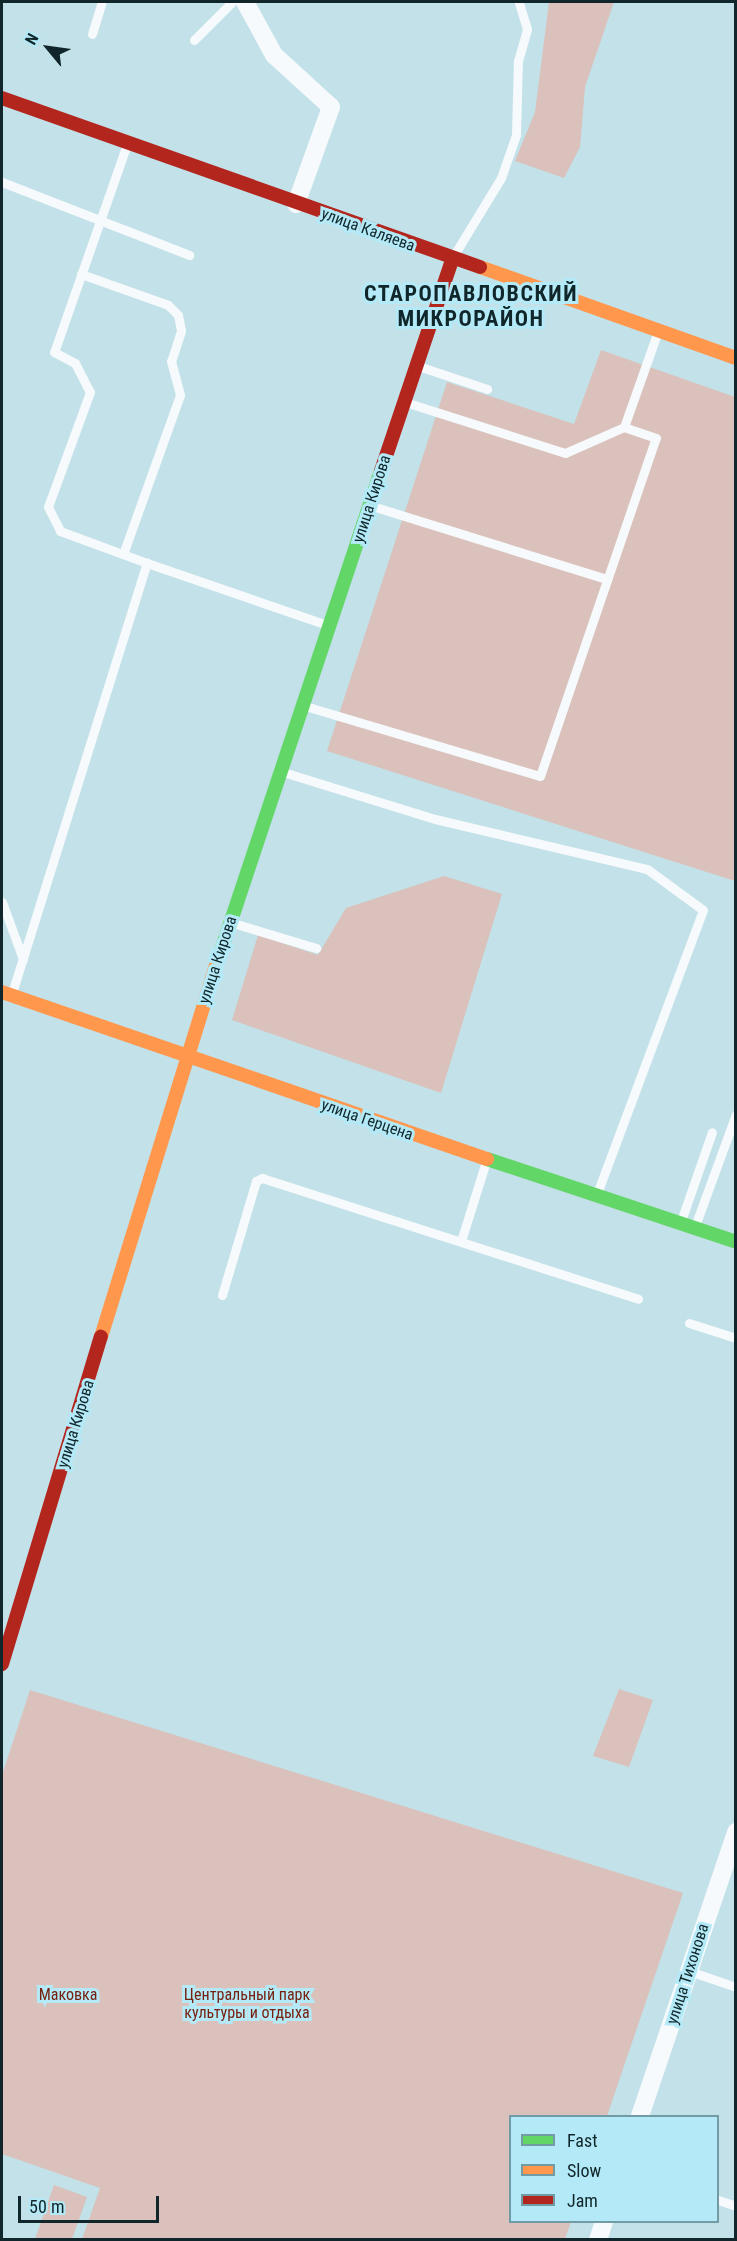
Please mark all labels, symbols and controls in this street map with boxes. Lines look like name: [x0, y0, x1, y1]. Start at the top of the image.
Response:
north arrow: [18, 18, 78, 78]
text: N: [21, 30, 42, 48]
street label: улица Каляева: [319, 204, 417, 256]
district label: СТАРОПАВЛОВСКИЙ МИКРОРАЙОН: [364, 280, 578, 332]
street label: улица Кирова: [349, 453, 395, 545]
street label: улица Кирова: [195, 914, 241, 1006]
street label: улица Герцена: [319, 1095, 415, 1145]
street label: улица Кирова: [54, 1378, 98, 1470]
street label: улица Тихонова: [663, 1921, 713, 2027]
park label: Маковка: [39, 1985, 97, 2005]
park label: Центральный парк культуры и отдыха: [184, 1985, 310, 2023]
legend: [509, 2115, 719, 2223]
text: Fast: [567, 2130, 598, 2151]
text: Slow: [567, 2160, 601, 2181]
scale bar: [21, 2184, 162, 2222]
text: Jam: [567, 2190, 598, 2211]
text: 50 m: [29, 2196, 64, 2217]

